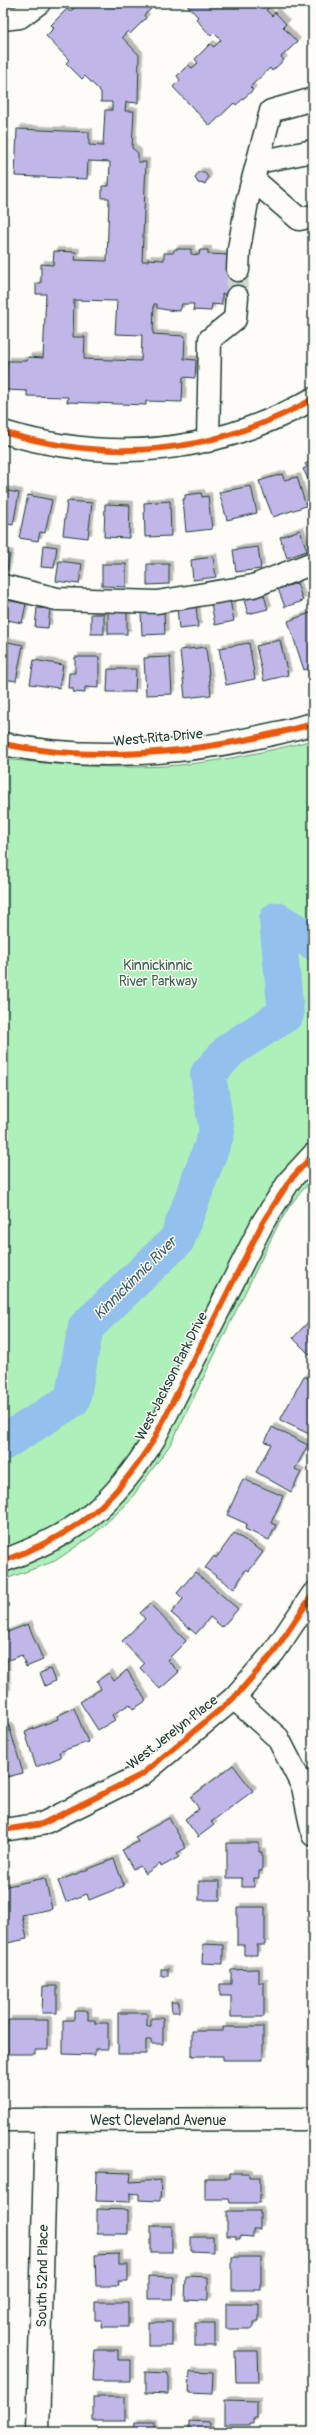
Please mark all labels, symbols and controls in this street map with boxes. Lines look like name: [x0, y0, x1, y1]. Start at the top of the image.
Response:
street label: West Rita Drive: [113, 725, 203, 750]
park label: Kinnickinnic River Parkway: [119, 957, 197, 990]
water label: Kinnickinnic River: [90, 1232, 182, 1324]
street label: West Jackson Park Drive: [132, 1309, 211, 1443]
street label: West Jerelyn Place: [123, 1692, 221, 1773]
street label: West Cleveland Avenue: [90, 2112, 226, 2129]
street label: South 52nd Place: [33, 2224, 52, 2328]

